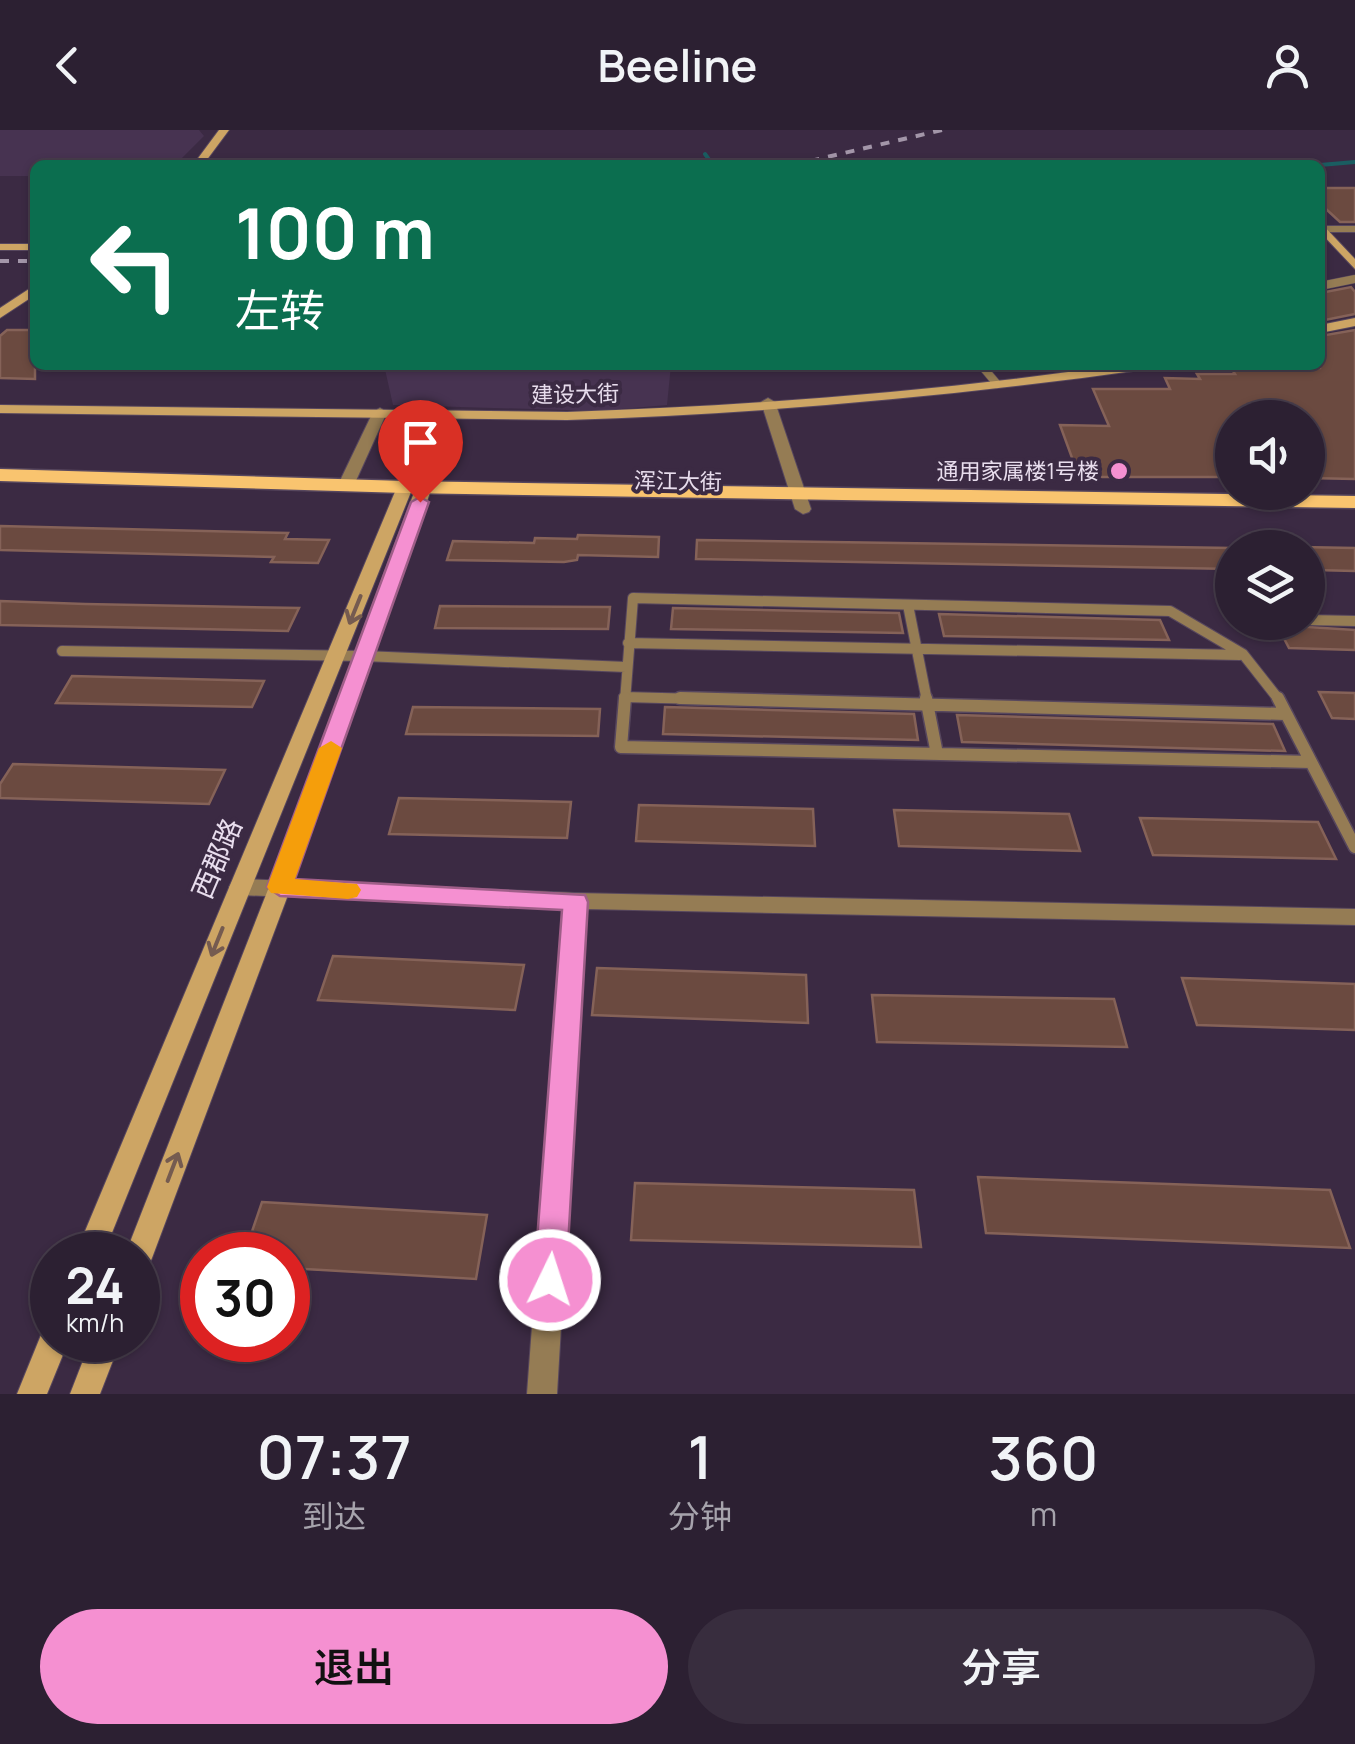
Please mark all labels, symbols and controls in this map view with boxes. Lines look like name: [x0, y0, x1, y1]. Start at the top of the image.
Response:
text: Beeline: [598, 34, 757, 96]
icon: back: [40, 38, 95, 93]
icon: person: [1260, 38, 1315, 93]
text: 100 m: [235, 184, 435, 280]
icon: left: [70, 200, 200, 330]
text: 左转: [235, 279, 325, 341]
street label: 建设大街: [531, 378, 619, 410]
pin: [378, 400, 463, 503]
map controls: [1215, 400, 1325, 640]
button: sound: [1215, 400, 1325, 510]
icon: arrive: [393, 415, 448, 470]
place label: 通用家属楼1号楼: [936, 456, 1099, 486]
marker: 通用家属楼1号楼: [1108, 460, 1130, 482]
street label: 浑江大街: [634, 465, 722, 497]
button: layers: [1215, 530, 1325, 640]
one-way arrow: [345, 594, 363, 625]
street label: 西郡路: [182, 812, 250, 904]
one-way arrow: [207, 926, 225, 957]
one-way arrow: [165, 1152, 183, 1182]
position arrow: [498, 1228, 602, 1332]
speed limit sign: 30: [180, 1232, 310, 1362]
text: 24: [65, 1251, 125, 1319]
text: km/h: [66, 1305, 124, 1340]
text: 07:37: [256, 1415, 412, 1497]
text: 1: [687, 1415, 713, 1497]
text: 360: [988, 1416, 1099, 1498]
text: m: [1030, 1492, 1057, 1536]
text: 到达: [302, 1494, 366, 1538]
text: 分钟: [668, 1494, 732, 1538]
button: 退出: [40, 1609, 668, 1724]
button: 分享: [688, 1609, 1315, 1724]

